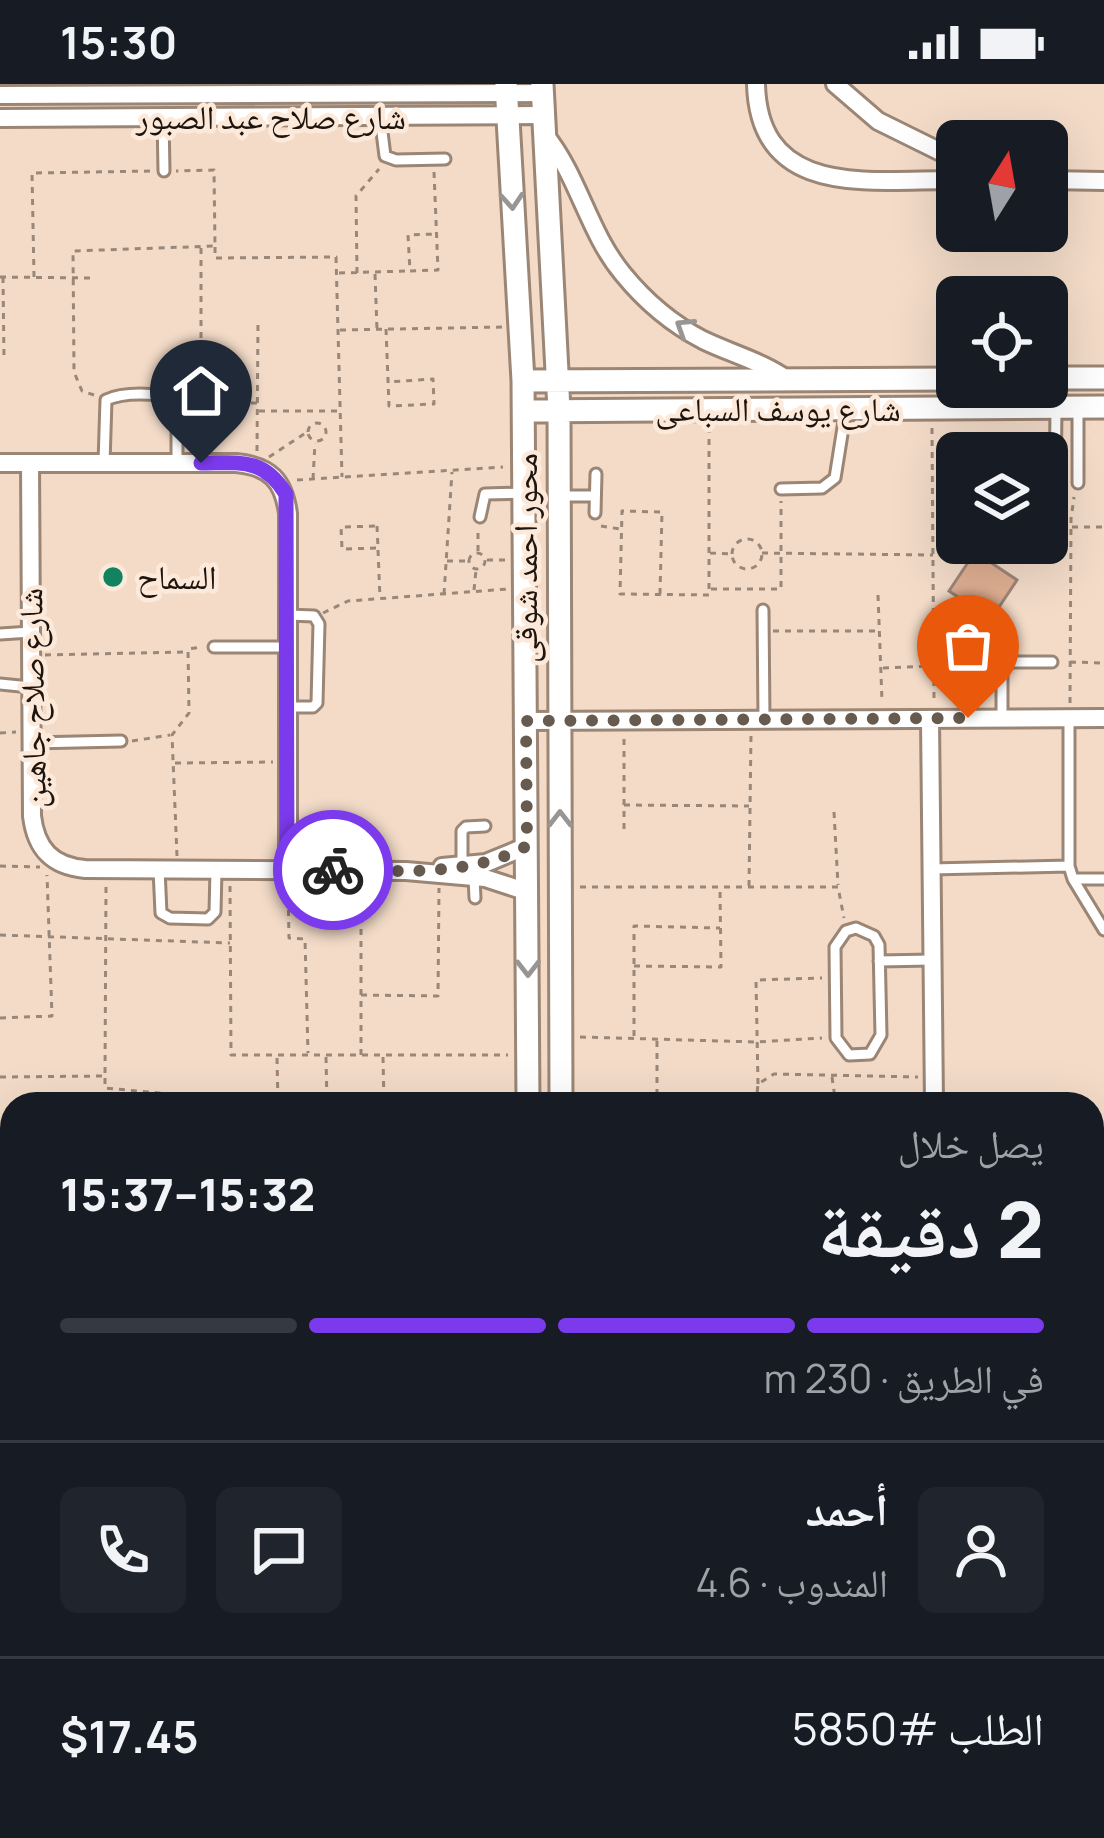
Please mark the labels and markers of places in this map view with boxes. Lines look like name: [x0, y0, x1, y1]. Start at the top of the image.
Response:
pin: [150, 340, 252, 463]
place label: السماح: [137, 554, 217, 599]
marker: السماح: [100, 564, 126, 590]
pin: [917, 595, 1019, 718]

